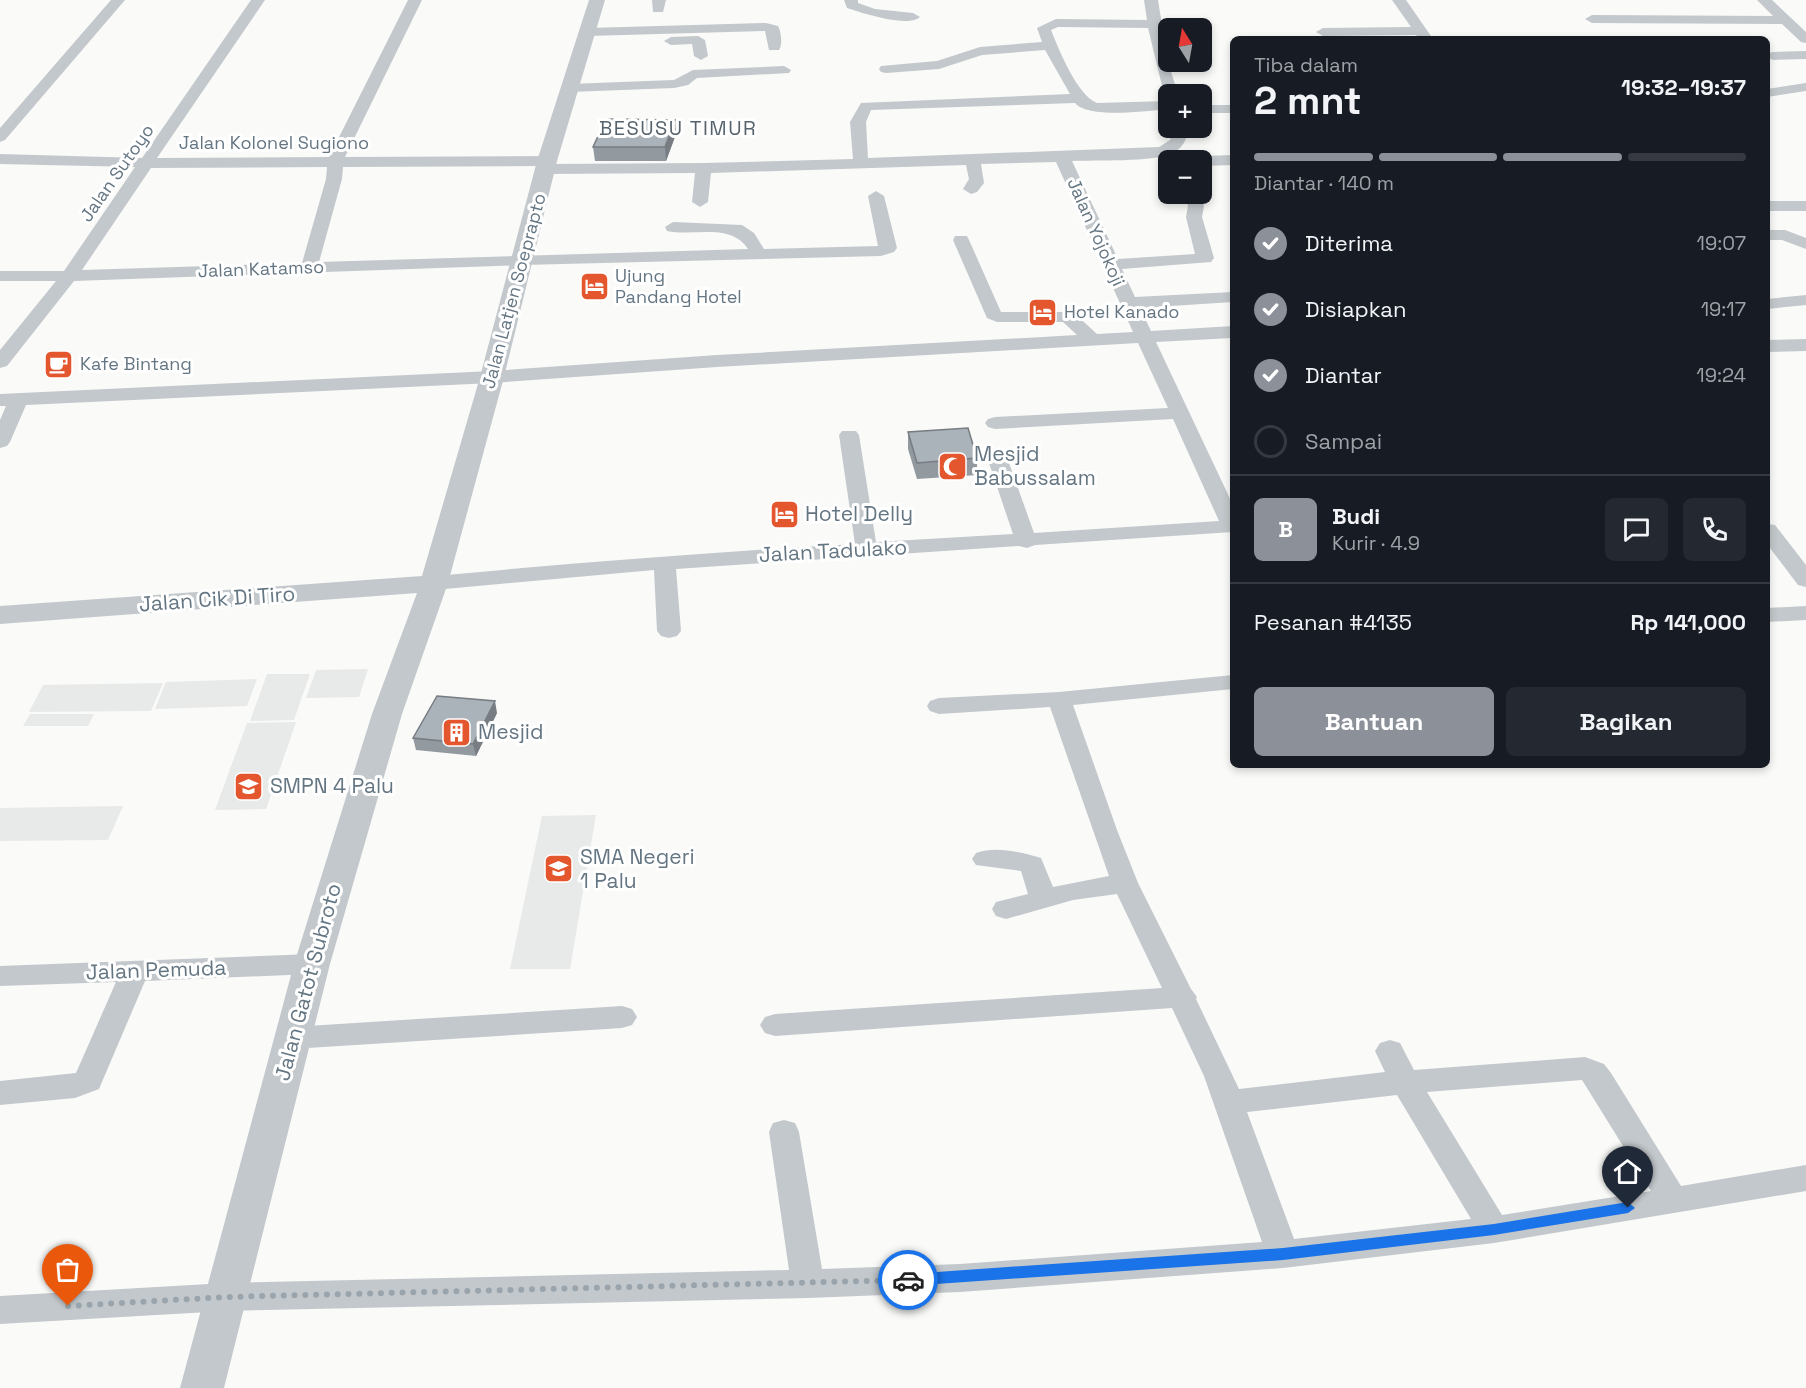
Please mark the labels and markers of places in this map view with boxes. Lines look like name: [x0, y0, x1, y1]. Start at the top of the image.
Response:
place label: Ujung Pandang Hotel: [615, 264, 742, 308]
hotel icon: Ujung Pandang Hotel: [578, 270, 610, 302]
hotel icon: Hotel Kanado: [1027, 296, 1059, 328]
place label: Hotel Kanado: [1064, 300, 1179, 323]
cafe icon: Kafe Bintang: [43, 348, 75, 380]
place label: Kafe Bintang: [80, 352, 192, 375]
place label: Mesjid Babussalam: [974, 440, 1096, 491]
mosque icon: Mesjid Babussalam: [937, 450, 969, 482]
hotel icon: Hotel Delly: [768, 498, 800, 530]
place label: Hotel Delly: [805, 500, 913, 527]
building icon: Mesjid: [441, 716, 473, 748]
place label: Mesjid: [478, 718, 544, 745]
school or university icon: SMPN 4 Palu: [233, 770, 265, 802]
place label: SMPN 4 Palu: [270, 772, 394, 799]
place label: SMA Negeri 1 Palu: [580, 843, 695, 894]
school or university icon: SMA Negeri 1 Palu: [543, 853, 575, 885]
pin: [1602, 1146, 1653, 1208]
pin: [42, 1244, 93, 1306]

